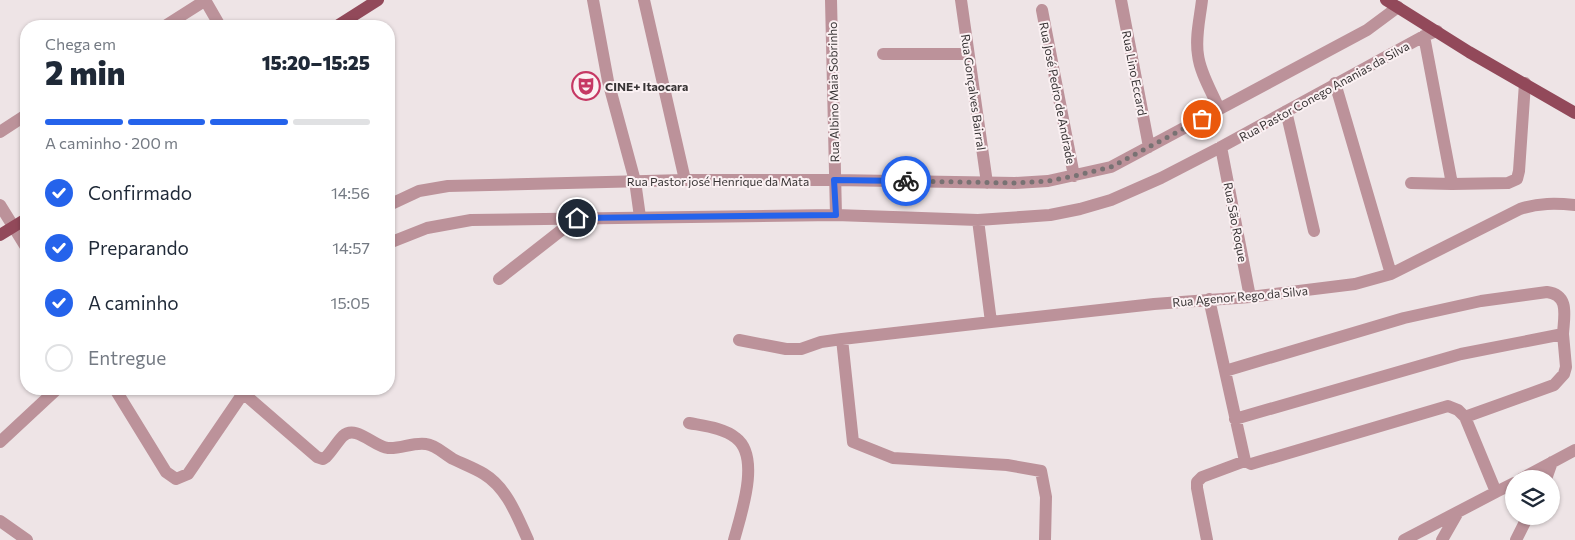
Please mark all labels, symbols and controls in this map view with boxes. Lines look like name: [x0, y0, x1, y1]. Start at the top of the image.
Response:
street label: Rua José Pedro de Andrade: [1036, 21, 1079, 165]
street label: Rua Albino Maia Sobrinho: [825, 22, 841, 162]
street label: Rua Lino Eccard: [1120, 29, 1150, 117]
street label: Rua Gonçalves Bairral: [959, 33, 989, 151]
text: Chega em: [45, 34, 116, 53]
street label: Rua Pastor Conego Ananias da Silva: [1236, 38, 1412, 144]
text: 15:20–15:25: [262, 51, 370, 74]
text: 2 min: [45, 52, 125, 92]
theatre icon: CINE+ Itaocara: [571, 71, 601, 101]
place label: CINE+ Itaocara: [605, 79, 688, 93]
pin: [1181, 98, 1223, 140]
icon: bag: [1188, 105, 1216, 133]
text: A caminho · 200 m: [45, 133, 178, 152]
courier: [881, 156, 931, 206]
icon: bike: [892, 167, 920, 195]
street label: Rua Pastor josé Henrique da Mata: [627, 174, 809, 188]
icon: check: [45, 179, 73, 207]
text: Confirmado: [88, 181, 192, 204]
street label: Rua São Roque: [1221, 181, 1251, 263]
text: 14:56: [331, 183, 370, 202]
pin: [556, 197, 598, 239]
icon: home: [563, 204, 591, 232]
icon: check: [45, 234, 73, 262]
text: Preparando: [88, 236, 189, 259]
text: 14:57: [332, 238, 370, 257]
street label: Rua Agenor Rego da Silva: [1172, 283, 1308, 309]
icon: check: [45, 289, 73, 317]
text: A caminho: [88, 291, 179, 314]
text: 15:05: [331, 293, 370, 312]
text: Entregue: [88, 346, 166, 369]
map controls: [1505, 470, 1560, 525]
button: layers: [1505, 470, 1560, 525]

